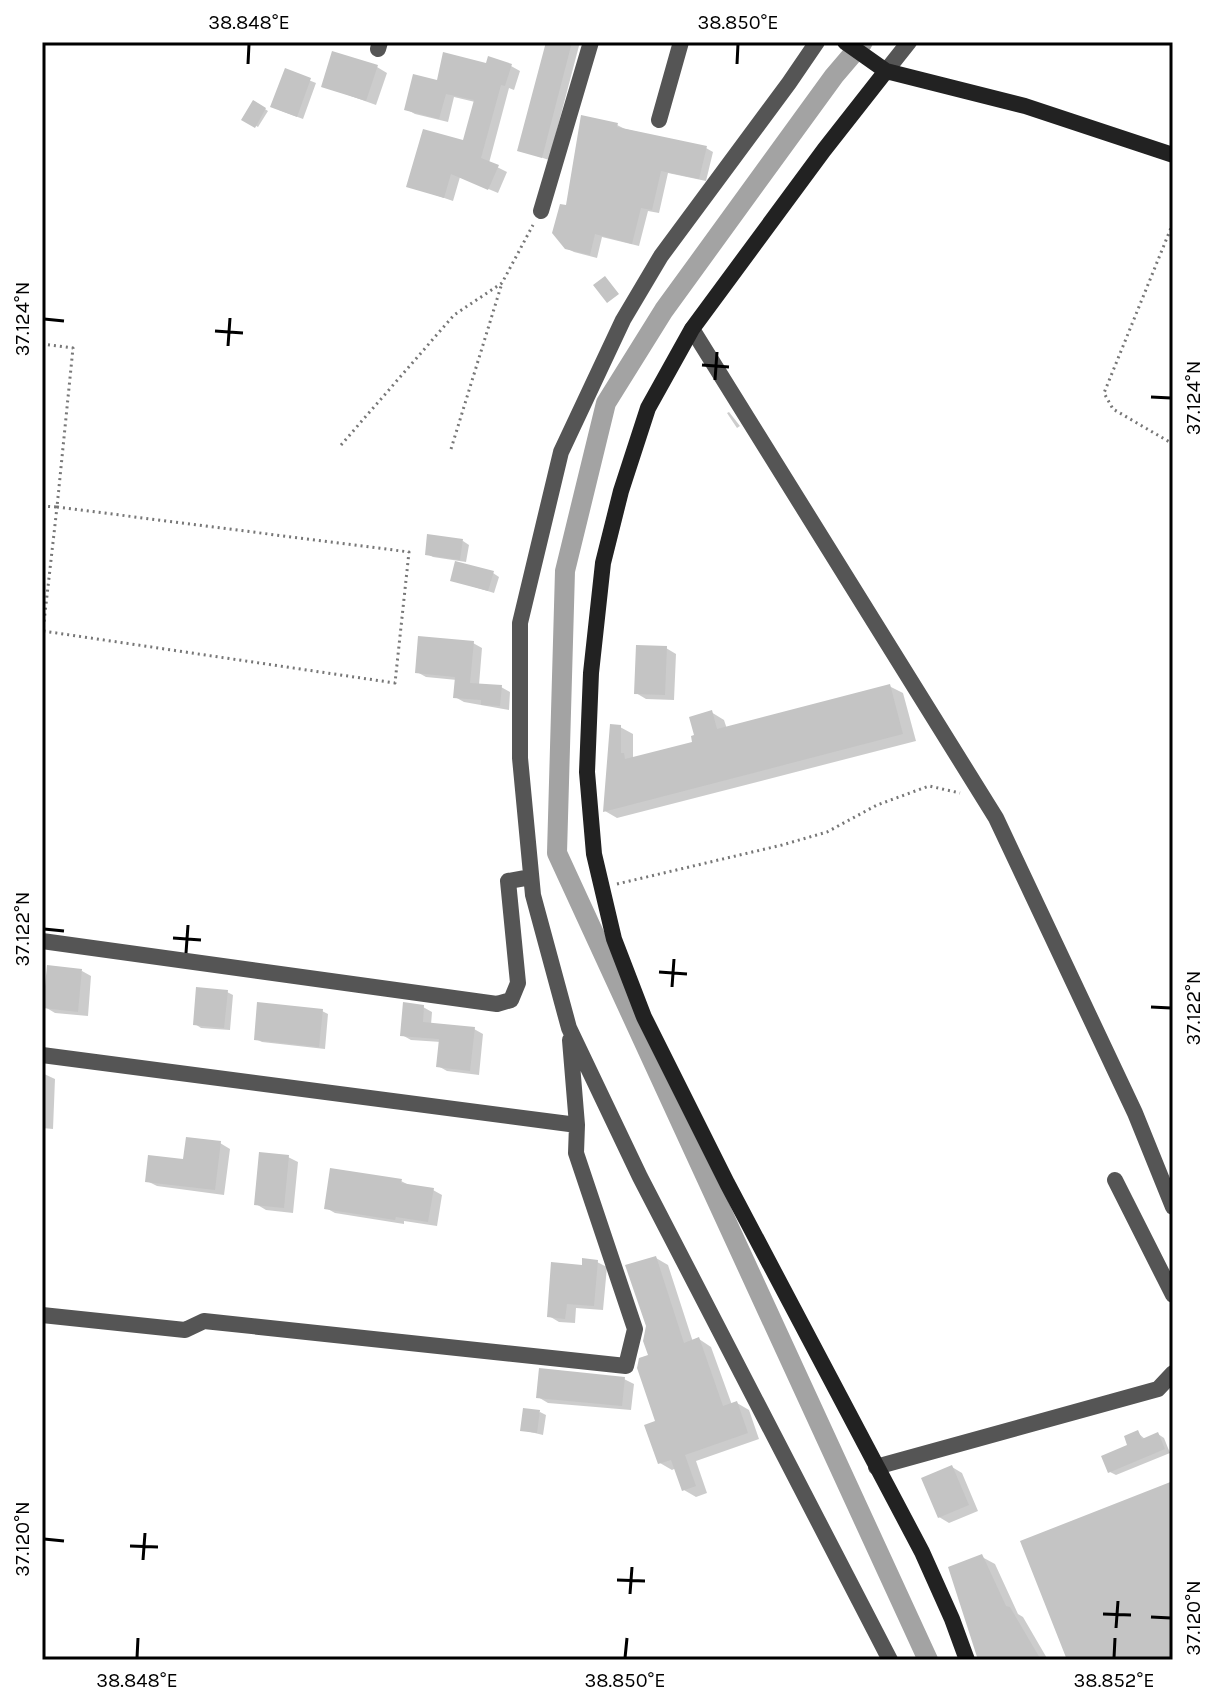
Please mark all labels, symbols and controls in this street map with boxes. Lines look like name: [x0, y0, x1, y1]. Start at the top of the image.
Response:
text: 38.848°E: [208, 11, 290, 34]
text: 38.850°E: [697, 11, 779, 34]
text: 37.124°N: [11, 282, 34, 356]
text: 37.124°N: [1182, 361, 1205, 435]
text: 37.122°N: [11, 891, 34, 967]
text: 37.122°N: [1182, 970, 1205, 1046]
text: 37.120°N: [11, 1501, 34, 1577]
text: 37.120°N: [1182, 1580, 1205, 1656]
text: 38.848°E: [96, 1669, 178, 1692]
text: 38.850°E: [584, 1669, 666, 1692]
text: 38.852°E: [1074, 1669, 1154, 1692]

